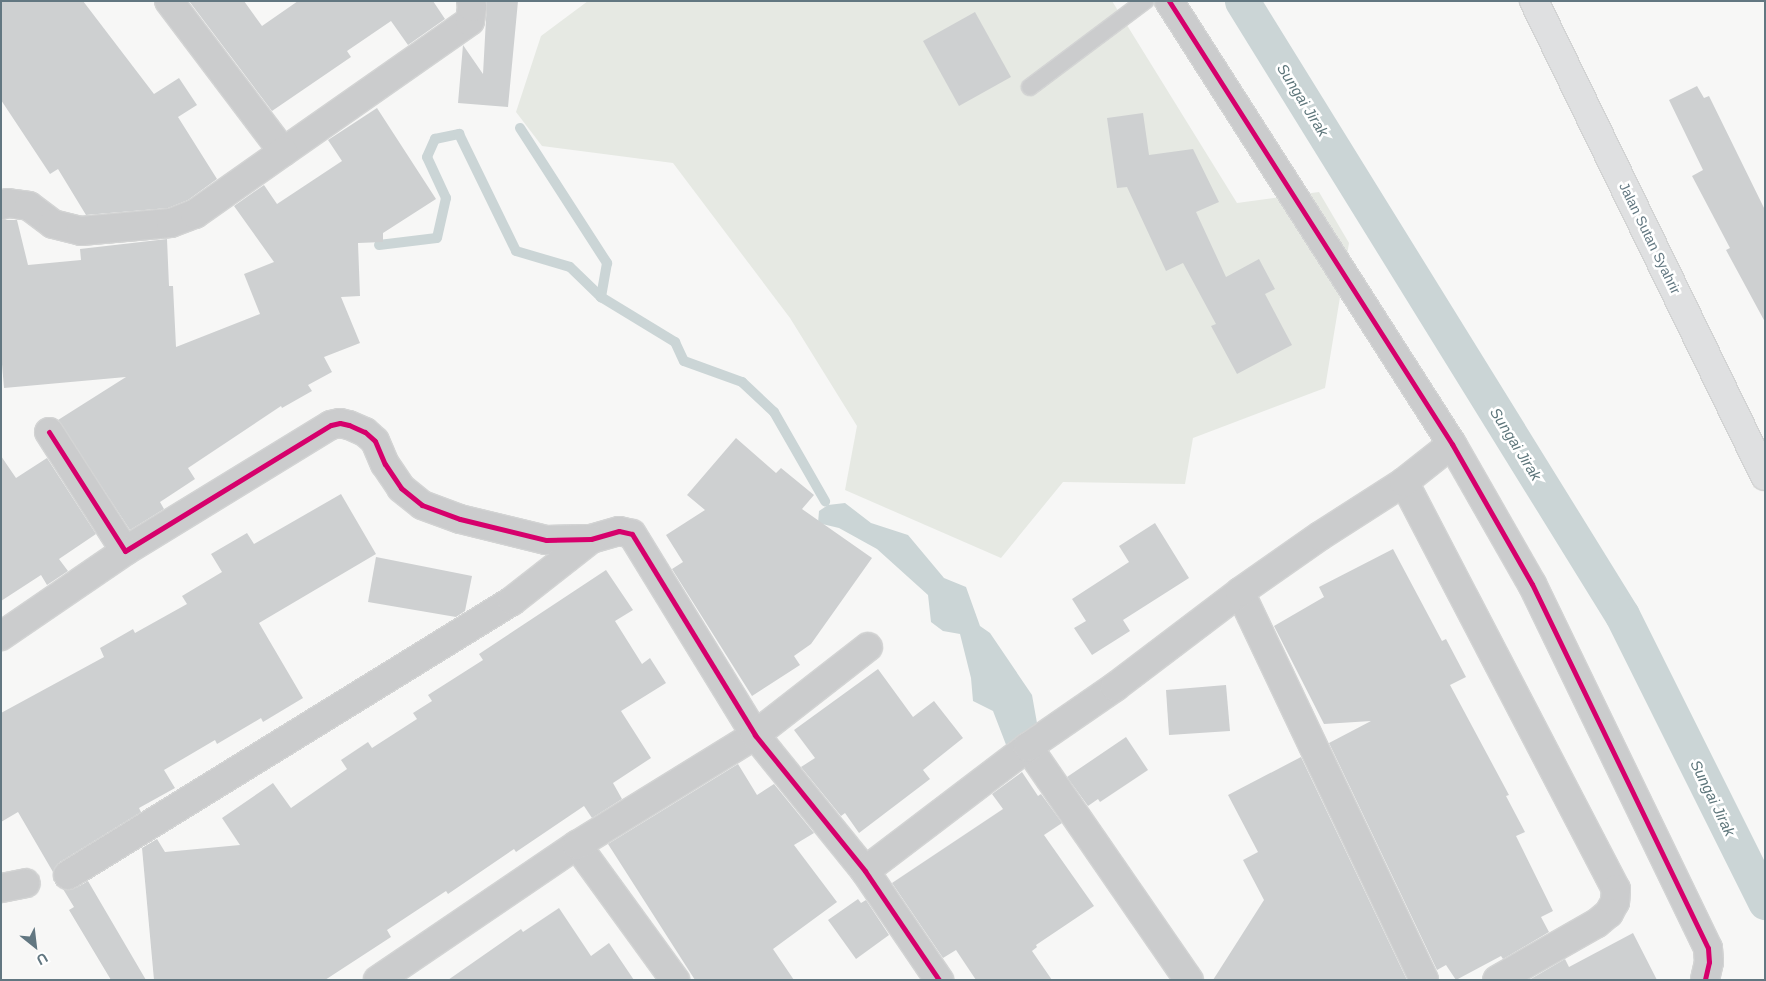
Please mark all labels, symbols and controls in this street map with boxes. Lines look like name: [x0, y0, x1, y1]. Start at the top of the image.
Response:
water label: Sungai Jirak: [1273, 60, 1333, 140]
street label: Jalan Sutan Syahrir: [1616, 179, 1684, 297]
water label: Sungai Jirak: [1486, 404, 1546, 484]
water label: Sungai Jirak: [1687, 757, 1739, 839]
north arrow: [10, 921, 60, 971]
text: U: [34, 950, 51, 969]

